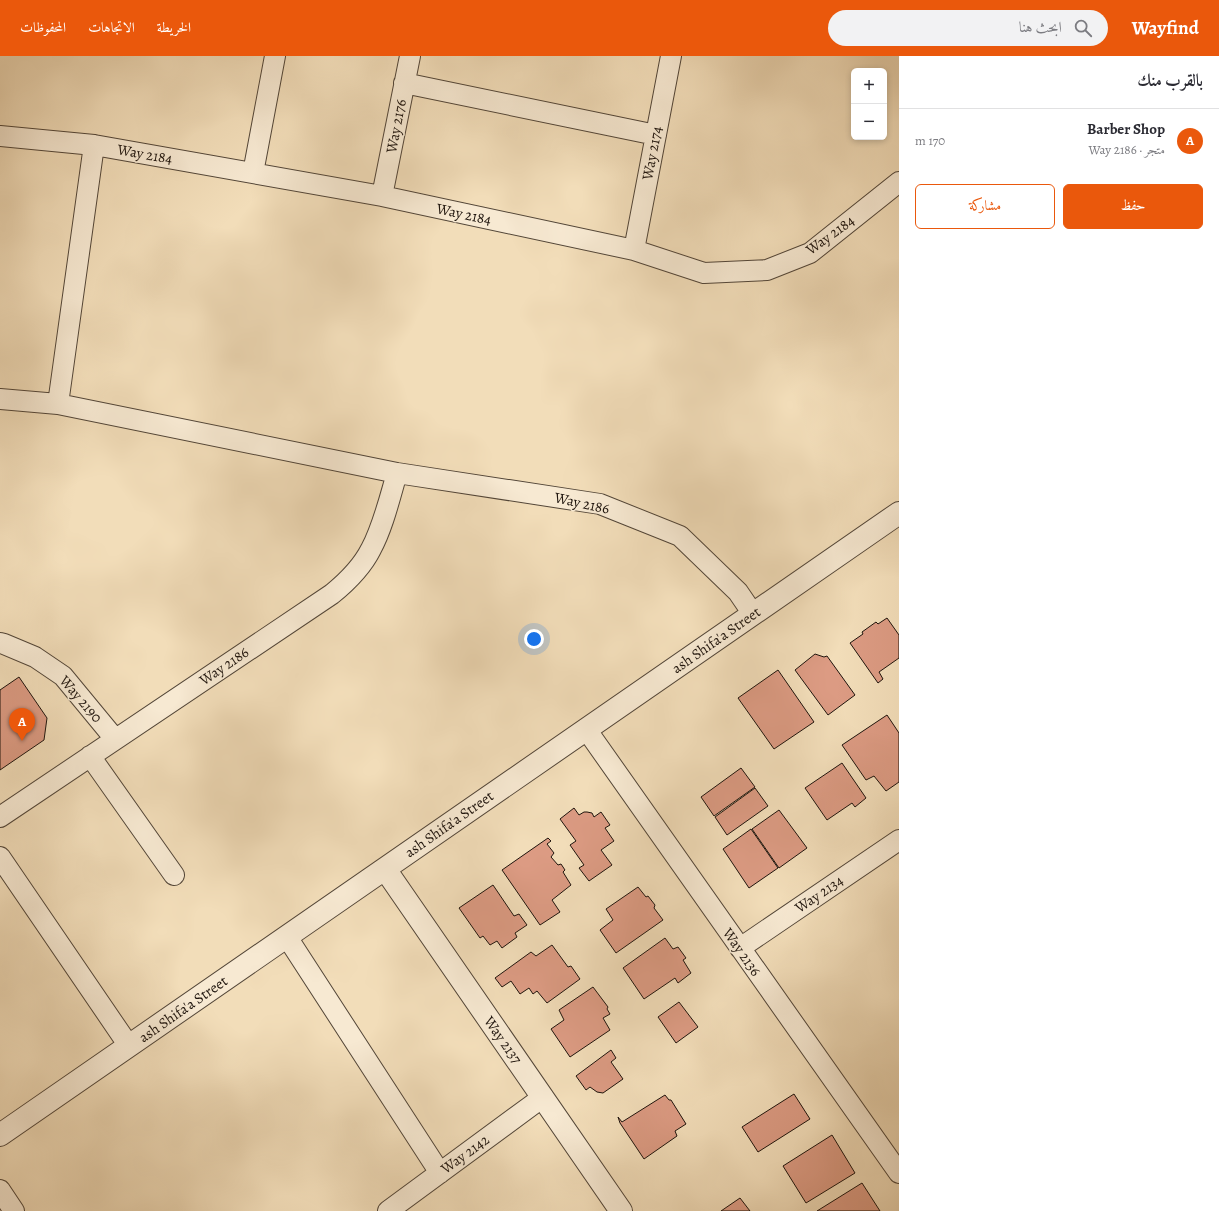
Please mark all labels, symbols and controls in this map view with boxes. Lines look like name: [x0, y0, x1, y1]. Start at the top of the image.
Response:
search box: [828, 10, 1108, 46]
text: Wayfind: [1132, 15, 1199, 41]
text: ابحث هنا: [1019, 17, 1062, 37]
icon: search: [1072, 17, 1094, 39]
text: المحفوظات: [20, 18, 66, 37]
text: الاتجاهات: [88, 18, 135, 37]
text: الخريطة: [157, 18, 191, 37]
map controls: [851, 68, 887, 140]
button: +: [851, 68, 887, 104]
text: بالقرب منك: [1137, 69, 1203, 92]
street label: Way 2176: [381, 97, 411, 156]
button: −: [851, 104, 887, 140]
text: Barber Shop: [1087, 119, 1165, 139]
street label: Way 2174: [637, 124, 667, 183]
text: 170 m: [915, 132, 945, 149]
text: A: [1186, 132, 1194, 149]
street label: Way 2184: [115, 139, 174, 169]
text: متجر · Way 2186: [1088, 141, 1165, 158]
button: مشاركة: [915, 184, 1055, 229]
button: حفظ: [1063, 184, 1203, 229]
street label: Way 2184: [434, 198, 493, 230]
street label: Way 2184: [801, 210, 858, 260]
street label: Way 2186: [552, 487, 611, 519]
street label: ash Shifa'a Street: [668, 602, 764, 678]
your location: [524, 629, 544, 649]
street label: Way 2186: [195, 642, 253, 690]
street label: Way 2190: [54, 670, 107, 727]
pin: A: [9, 708, 35, 741]
street label: ash Shifa'a Street: [401, 786, 497, 862]
street label: Way 2134: [790, 870, 847, 918]
street label: Way 2136: [718, 923, 766, 980]
street label: ash Shifa'a Street: [135, 971, 231, 1047]
street label: Way 2137: [479, 1011, 527, 1068]
street label: Way 2142: [436, 1130, 493, 1179]

